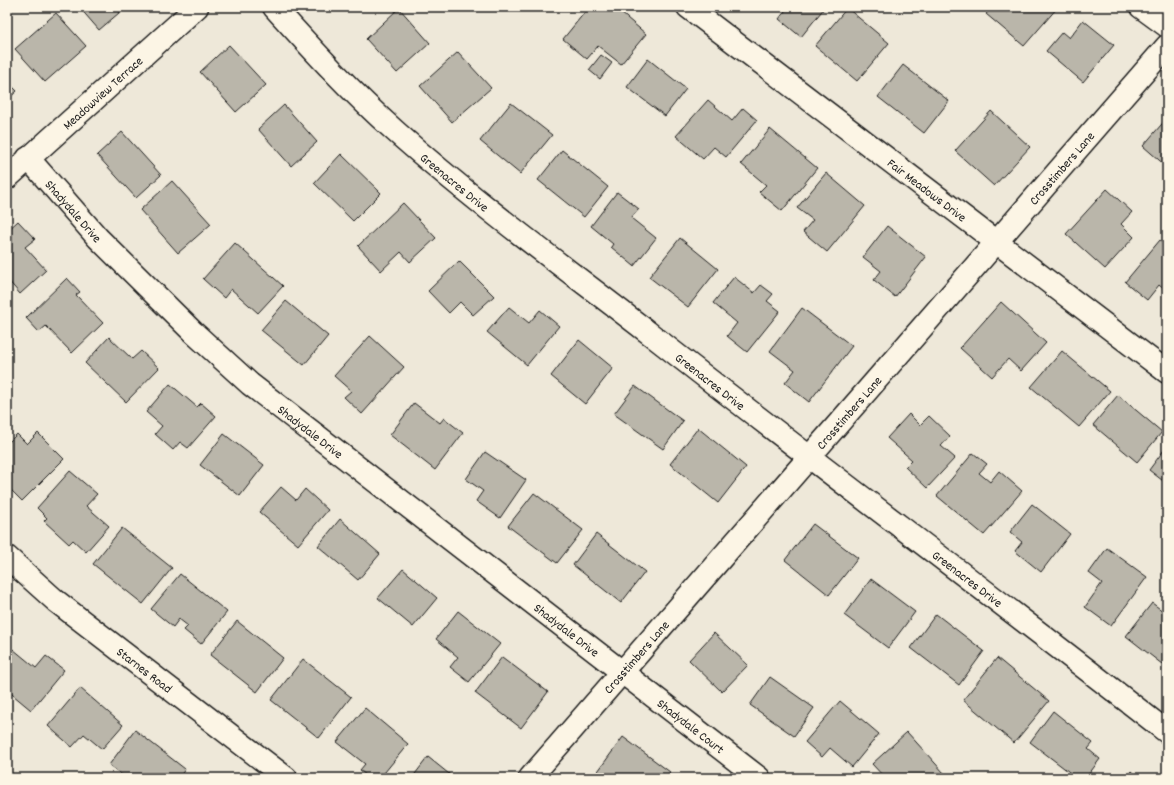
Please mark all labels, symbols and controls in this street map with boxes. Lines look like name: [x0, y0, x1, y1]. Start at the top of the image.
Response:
street label: Meadowview Terrace: [59, 53, 148, 136]
street label: Crosstimbers Lane: [1026, 128, 1101, 210]
street label: Greenacres Drive: [415, 150, 492, 218]
street label: Fair Meadows Drive: [882, 155, 970, 228]
street label: Shadydale Drive: [39, 177, 105, 248]
street label: Greenacres Drive: [670, 350, 748, 416]
street label: Crosstimbers Lane: [813, 373, 888, 455]
street label: Shadydale Drive: [272, 402, 346, 465]
street label: Greenacres Drive: [927, 547, 1006, 613]
street label: Shadydale Drive: [529, 600, 602, 663]
street label: Crosstimbers Lane: [600, 617, 675, 699]
street label: Starnes Road: [111, 644, 175, 699]
street label: Shadydale Court: [652, 695, 728, 760]

